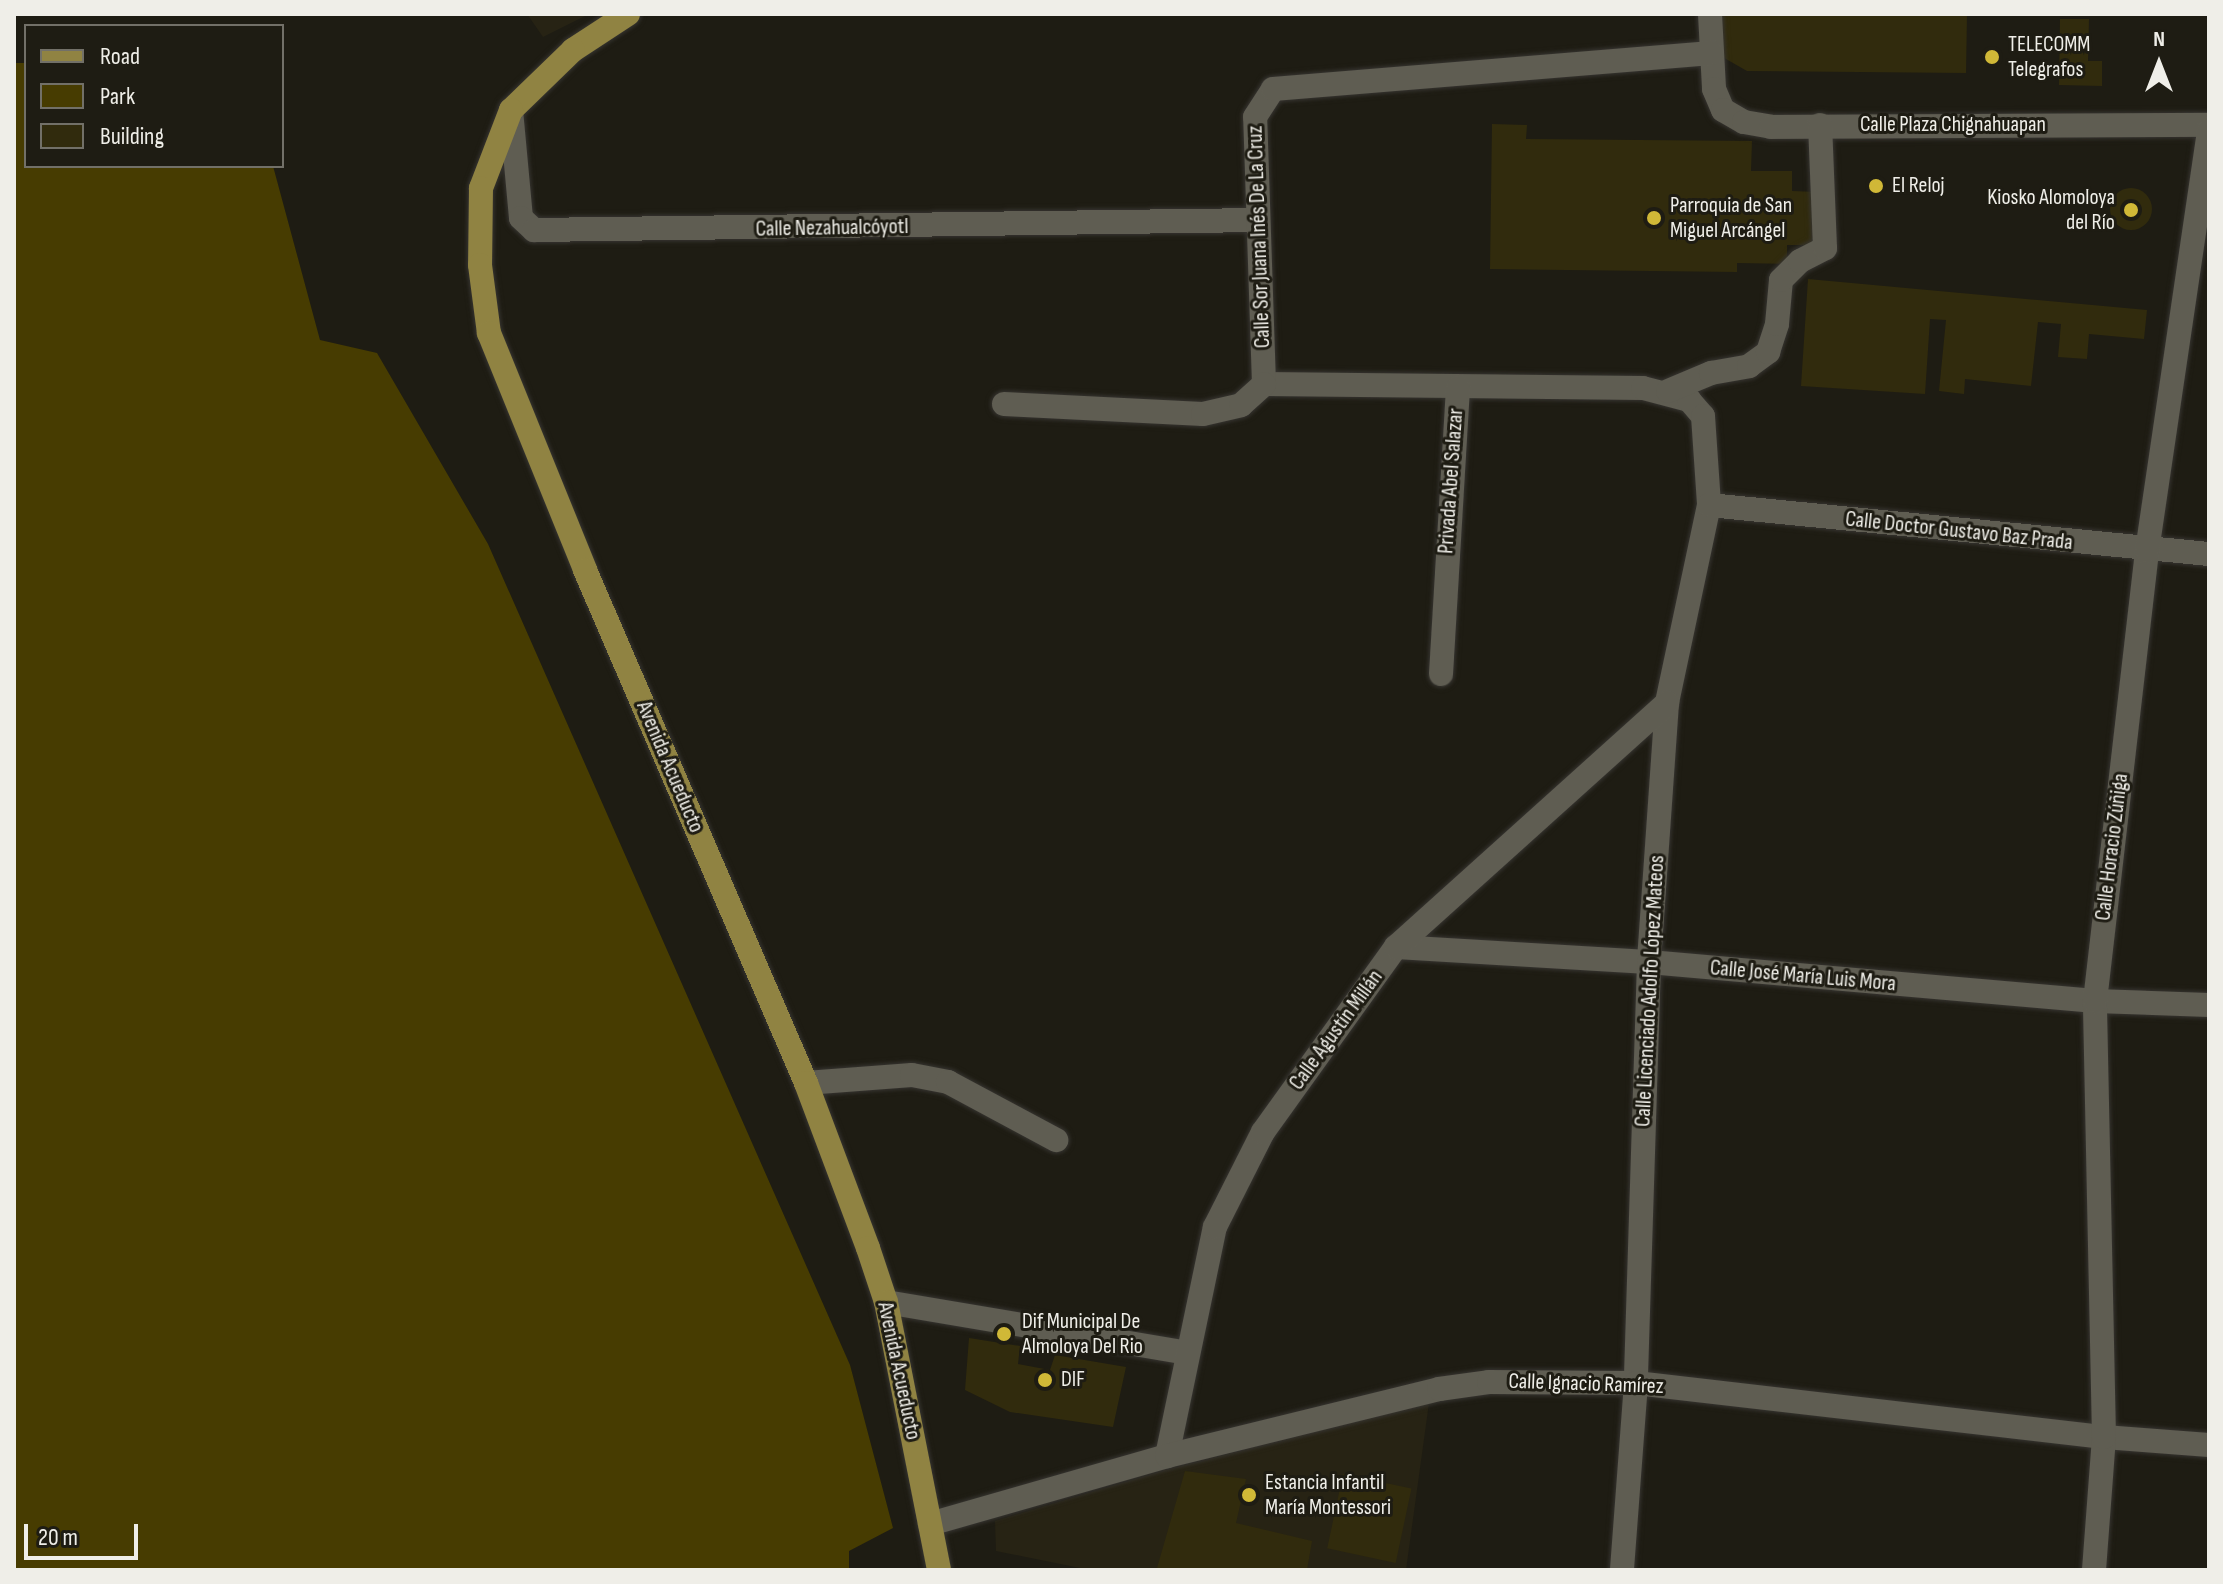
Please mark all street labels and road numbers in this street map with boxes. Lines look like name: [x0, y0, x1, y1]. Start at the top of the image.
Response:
street label: Calle Plaza Chignahuapan: [1860, 112, 2046, 138]
street label: Calle Sor Juana Inés De La Cruz: [1242, 125, 1276, 349]
street label: Calle Nezahualcóyotl: [755, 213, 909, 243]
street label: Privada Abel Salazar: [1433, 407, 1469, 555]
street label: Calle Doctor Gustavo Baz Prada: [1844, 506, 2074, 556]
street label: Avenida Acueducto: [630, 697, 710, 837]
street label: Calle Horacio Zúñiga: [2090, 772, 2134, 922]
street label: Calle Licenciado Adolfo López Mateos: [1630, 855, 1670, 1127]
street label: Calle José María Luis Mora: [1709, 955, 1897, 997]
street label: Calle Agustín Millán: [1284, 965, 1388, 1095]
street label: Avenida Acueducto: [872, 1300, 926, 1442]
street label: Calle Ignacio Ramírez: [1508, 1368, 1664, 1400]

